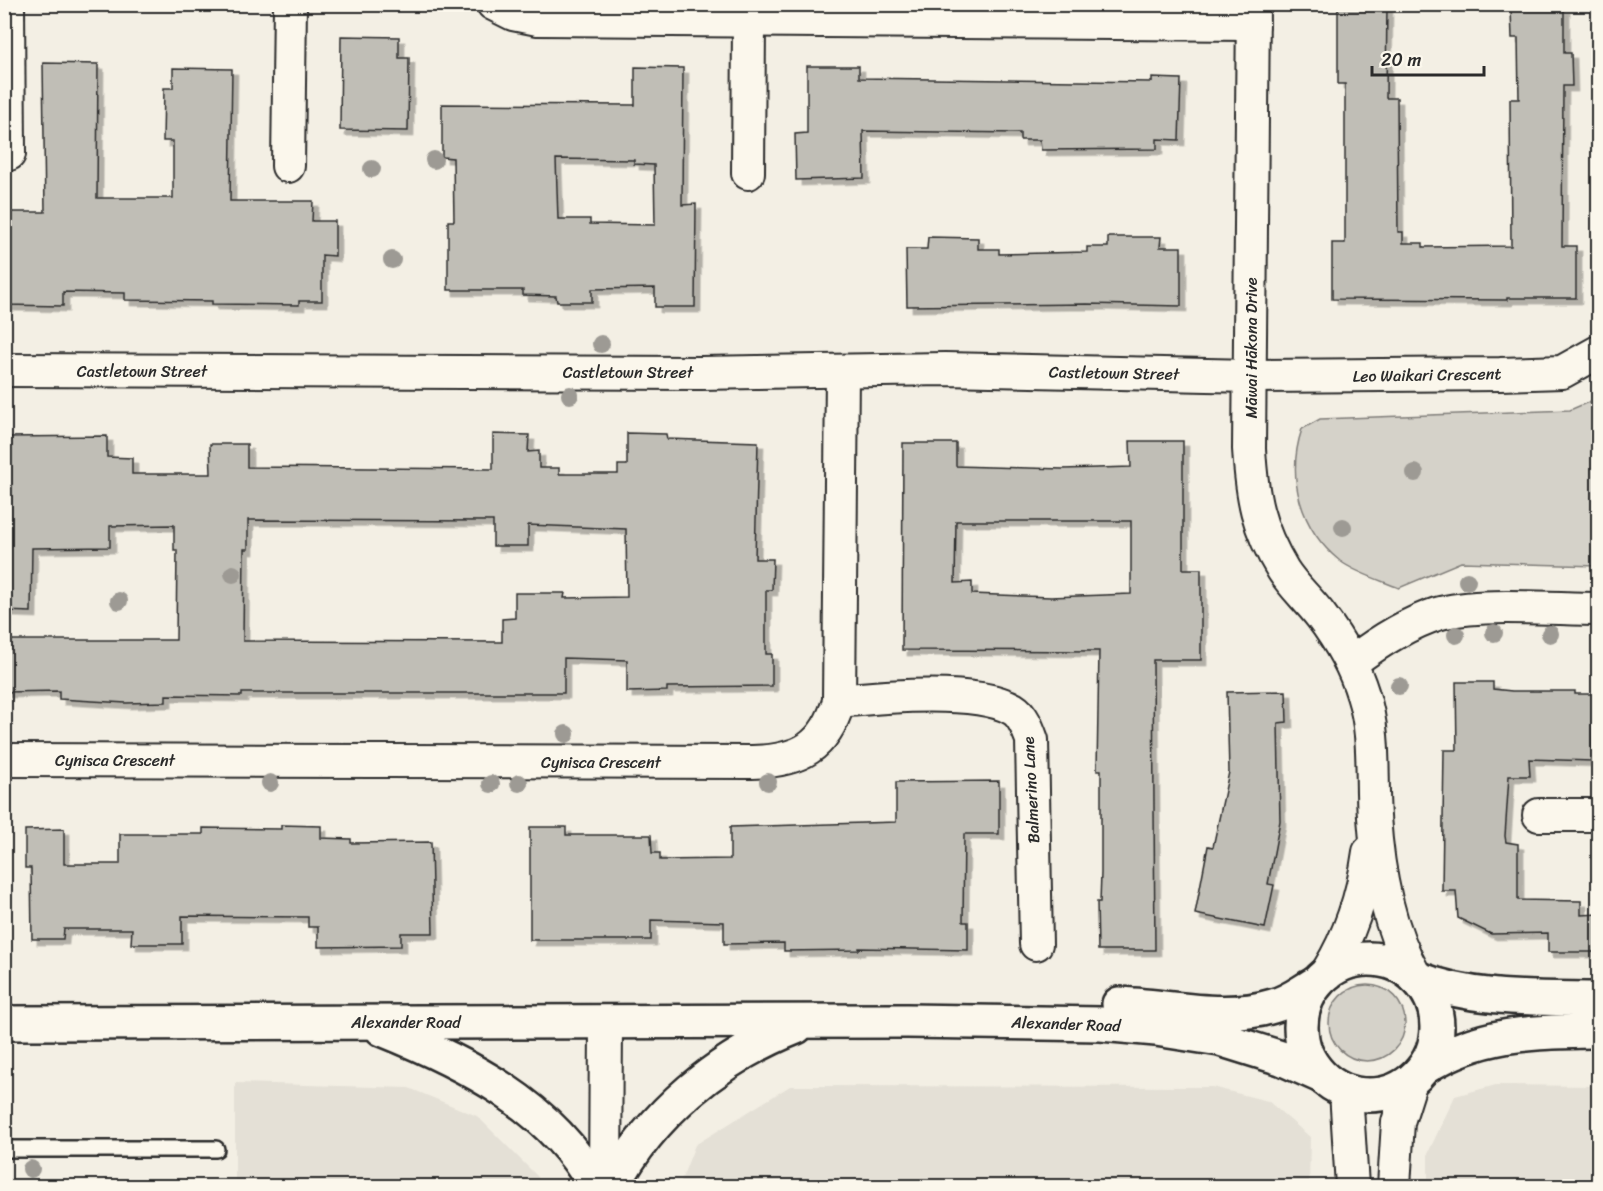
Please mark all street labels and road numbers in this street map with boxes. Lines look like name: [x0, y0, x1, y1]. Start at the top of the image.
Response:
street label: Māwai Hākona Drive: [1237, 277, 1266, 419]
street label: Castletown Street: [77, 357, 208, 386]
street label: Castletown Street: [1049, 357, 1180, 389]
street label: Castletown Street: [563, 358, 694, 387]
street label: Leo Waikari Crescent: [1352, 359, 1502, 391]
street label: Balmerino Lane: [1014, 736, 1048, 844]
street label: Cynisca Crescent: [55, 746, 176, 775]
street label: Cynisca Crescent: [541, 748, 662, 777]
street label: Alexander Road: [350, 1008, 462, 1037]
street label: Alexander Road: [1010, 1008, 1123, 1040]

